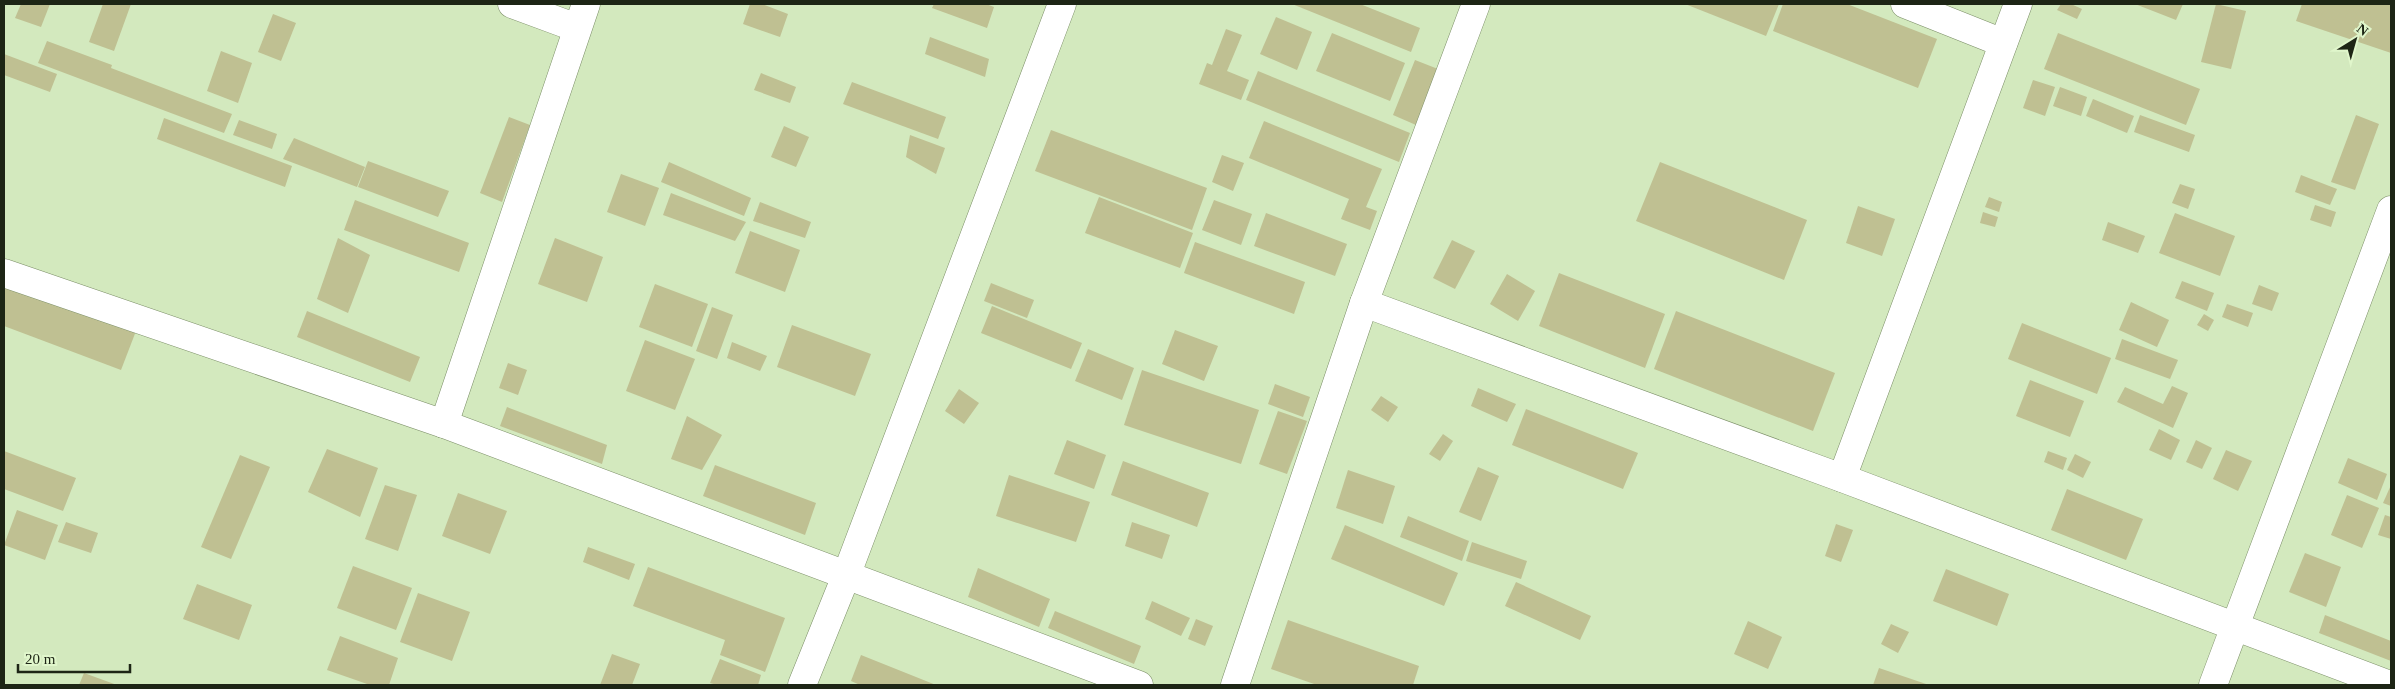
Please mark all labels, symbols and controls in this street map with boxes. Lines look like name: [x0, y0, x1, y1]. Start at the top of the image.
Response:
north arrow: [2330, 15, 2380, 65]
text: N: [2354, 21, 2371, 39]
scale bar: [18, 642, 130, 674]
text: 20 m: [25, 651, 56, 667]

